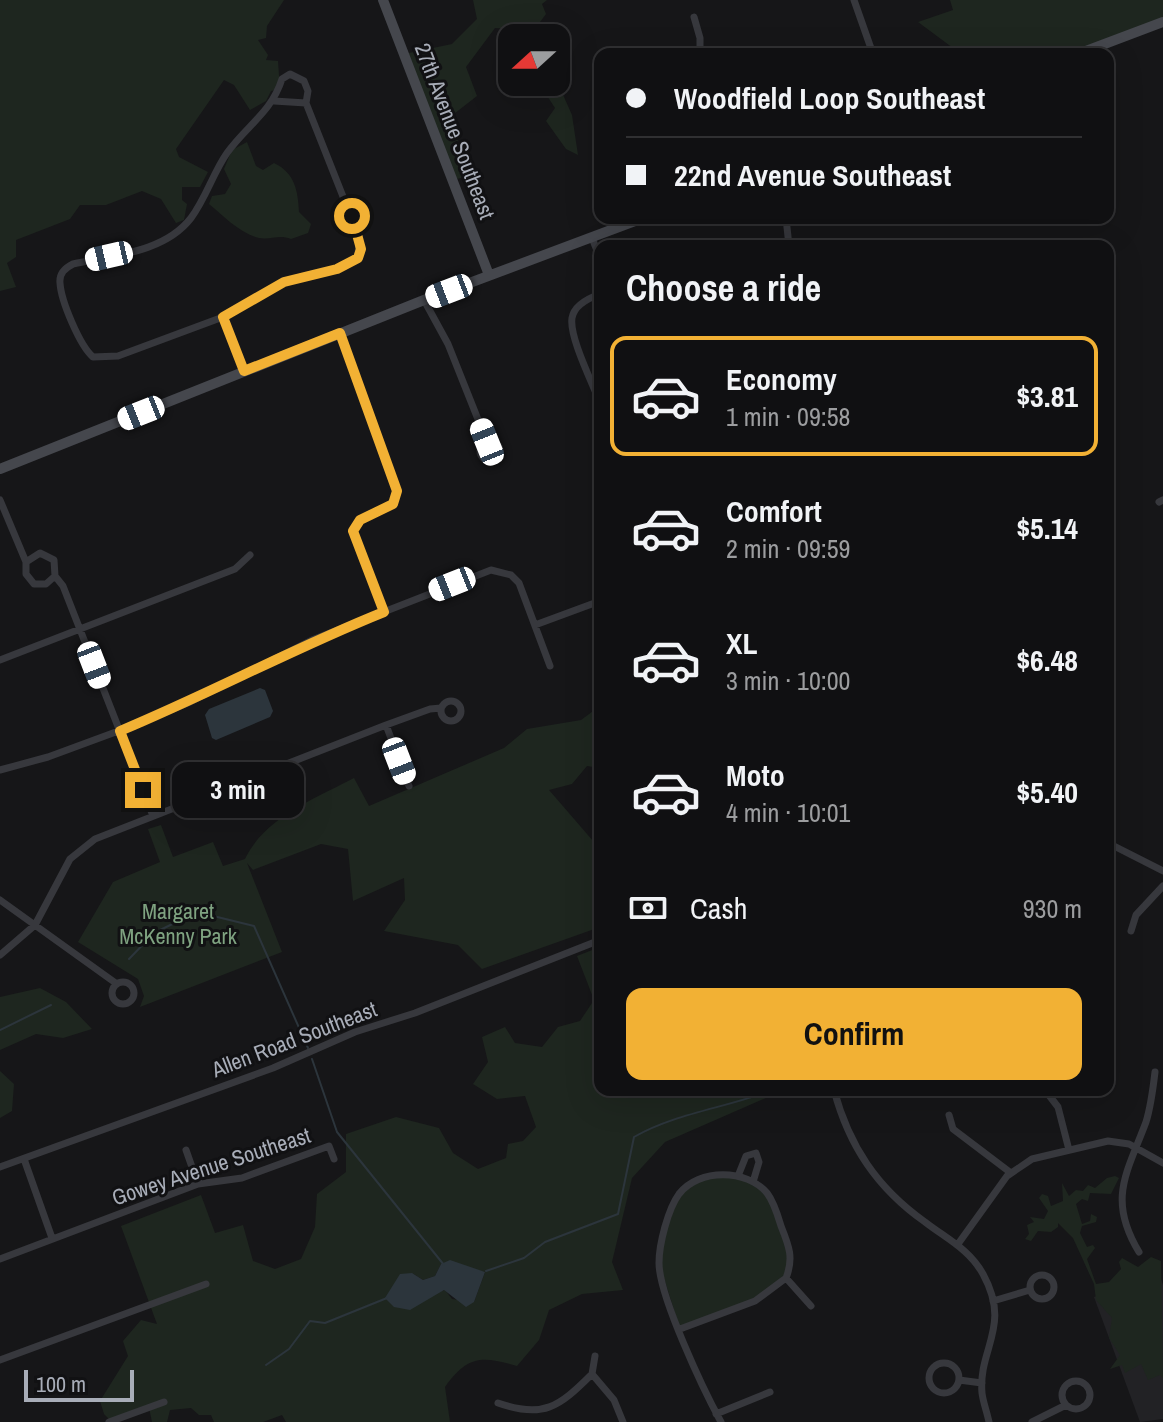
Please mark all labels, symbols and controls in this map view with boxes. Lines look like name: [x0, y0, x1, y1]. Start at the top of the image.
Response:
north arrow: [498, 24, 570, 96]
map controls: [498, 24, 570, 96]
street label: 27th Avenue Southeast: [408, 39, 502, 223]
text: Woodfield Loop Southeast: [674, 78, 985, 118]
text: 22nd Avenue Southeast: [674, 155, 951, 195]
route start: [334, 198, 370, 234]
car: [83, 239, 135, 273]
text: Choose a ride: [626, 264, 821, 312]
car: [422, 271, 476, 311]
text: Economy: [726, 359, 837, 399]
icon: car: [630, 360, 702, 432]
text: $3.81: [1016, 376, 1078, 416]
car: [114, 393, 168, 433]
text: 1 min · 09:58: [726, 399, 850, 434]
car: [467, 415, 507, 469]
text: Comfort: [726, 491, 822, 531]
icon: car: [630, 492, 702, 564]
text: $5.14: [1016, 508, 1078, 548]
text: 2 min · 09:59: [726, 531, 850, 566]
car: [425, 564, 479, 604]
text: XL: [726, 623, 757, 663]
icon: car: [630, 624, 702, 696]
car: [74, 638, 114, 692]
text: $6.48: [1016, 640, 1078, 680]
text: 3 min · 10:00: [726, 663, 850, 698]
car: [379, 734, 419, 788]
text: Moto: [726, 755, 785, 795]
icon: car: [630, 756, 702, 828]
callout: 3 min: [171, 762, 303, 818]
route end: [125, 772, 161, 808]
text: 3 min: [210, 772, 266, 807]
text: $5.40: [1016, 772, 1078, 812]
text: 4 min · 10:01: [726, 795, 850, 830]
icon: cash: [626, 886, 670, 930]
text: Cash: [690, 888, 747, 928]
text: 930 m: [1023, 891, 1082, 926]
park label: Margaret McKenny Park: [119, 896, 238, 951]
button: Confirm: [626, 988, 1082, 1080]
street label: Allen Road Southeast: [206, 994, 381, 1085]
street label: Gowey Avenue Southeast: [108, 1120, 314, 1212]
scale bar: [24, 1366, 134, 1402]
text: 100 m: [36, 1369, 86, 1399]

